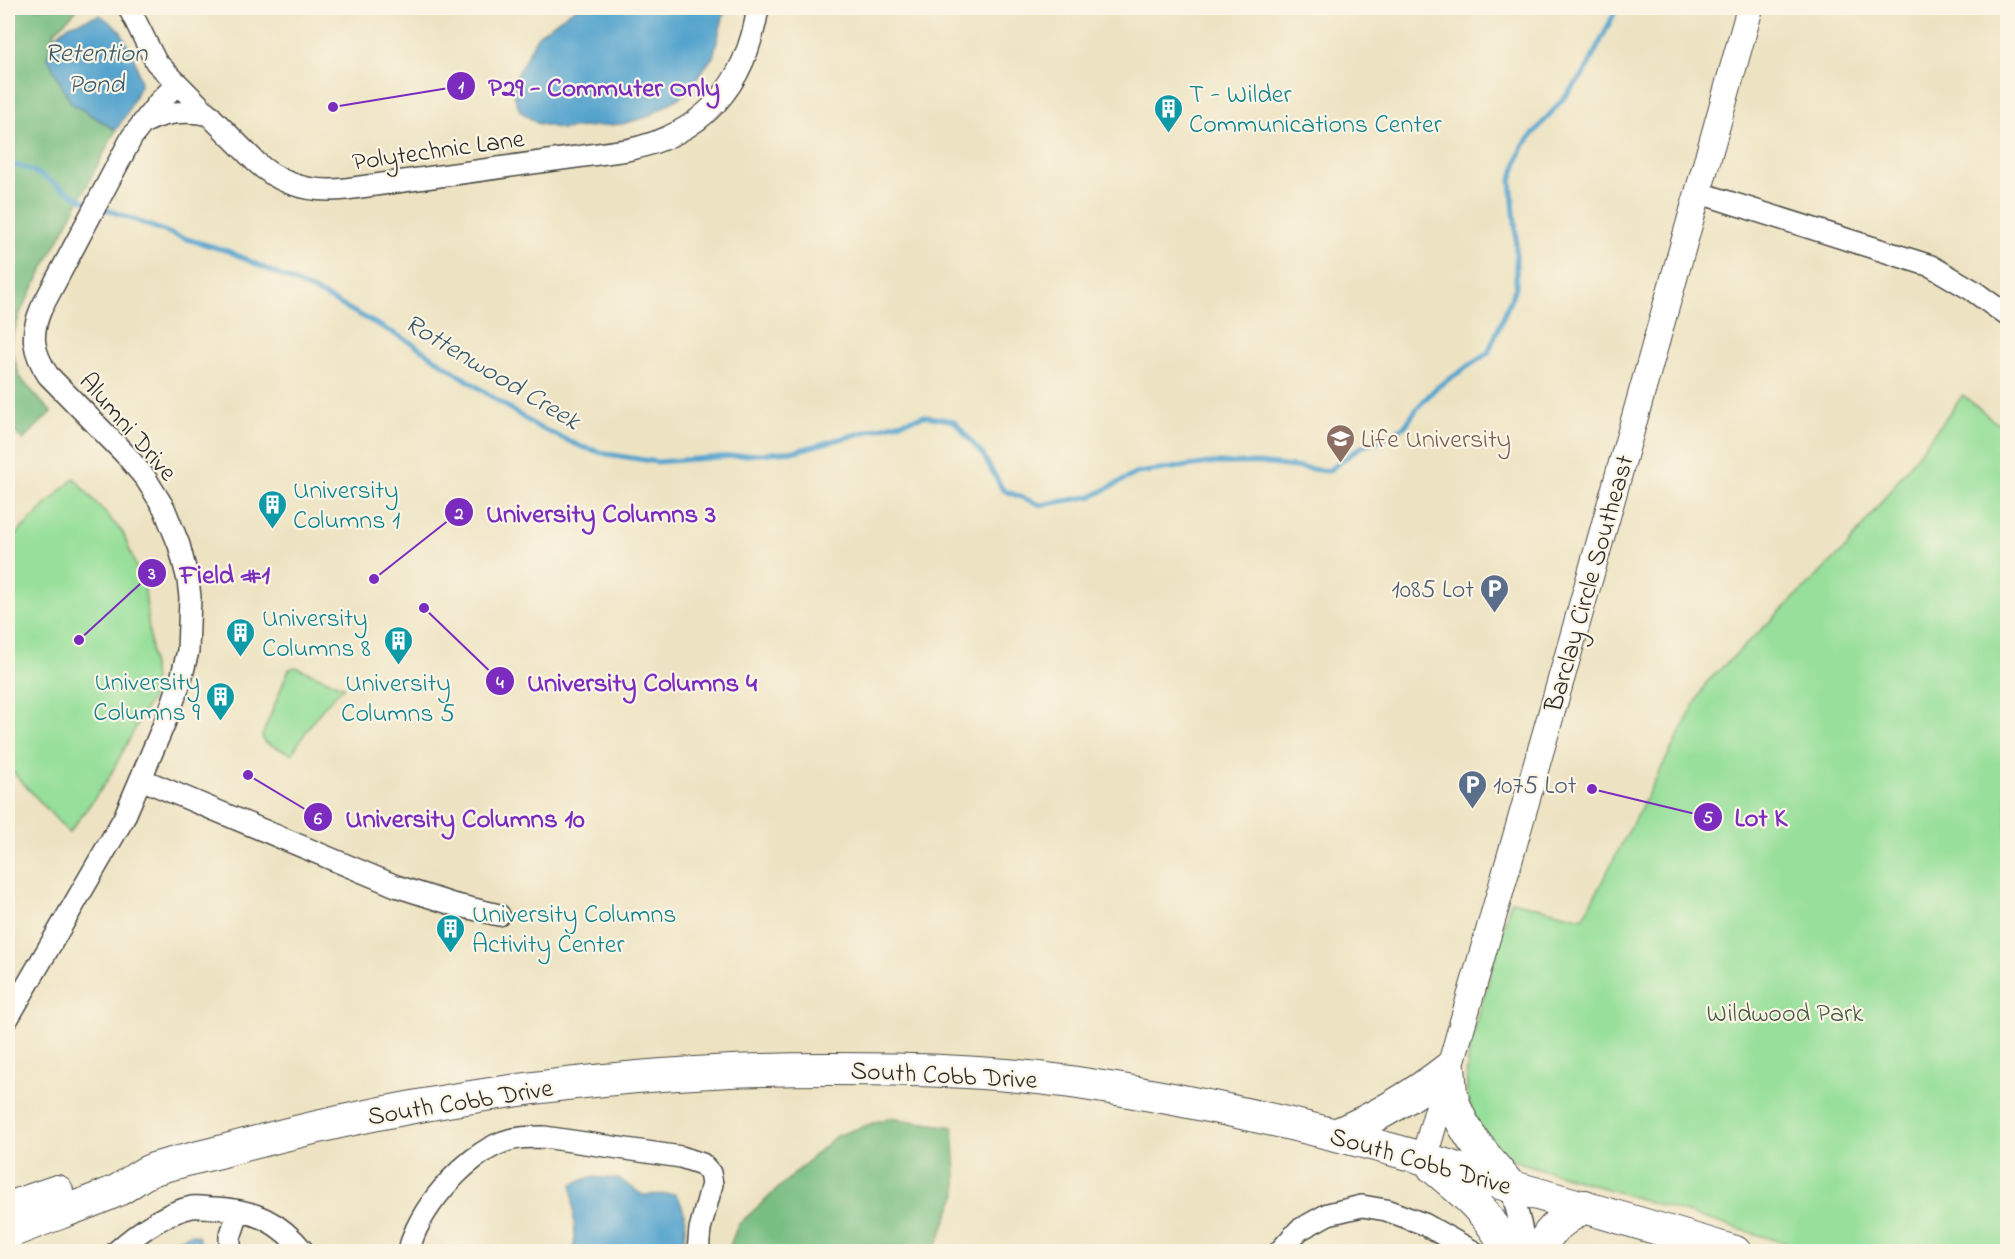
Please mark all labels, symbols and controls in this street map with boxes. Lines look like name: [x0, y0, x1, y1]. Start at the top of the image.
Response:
water label: Retention Pond: [45, 35, 148, 105]
callout: P29 - Commuter Only: [446, 64, 732, 109]
text: P29 - Commuter Only: [488, 70, 720, 109]
text: 1: [458, 75, 464, 101]
place label: T - Wilder Communications Center: [1189, 77, 1443, 145]
building icon: T - Wilder Communications Center: [1152, 92, 1184, 134]
street label: Polytechnic Lane: [350, 121, 527, 183]
water label: Rottenwood Creek: [396, 305, 588, 442]
street label: Alumni Drive: [69, 365, 185, 491]
school or university icon: Life University: [1324, 422, 1356, 464]
place label: Life University: [1361, 422, 1511, 460]
street label: Barclay Circle Southeast: [1536, 451, 1646, 718]
place label: University Columns 1: [293, 473, 400, 541]
building icon: University Columns 1: [256, 488, 288, 530]
callout: University Columns 3: [444, 490, 728, 535]
text: University Columns 3: [486, 496, 716, 535]
text: 2: [454, 502, 464, 528]
callout: Field #1: [137, 551, 282, 596]
text: Field #1: [178, 557, 271, 596]
text: 3: [147, 562, 156, 588]
place label: 1085 Lot: [1392, 572, 1474, 610]
parking icon: 1085 Lot: [1479, 572, 1511, 614]
place label: University Columns 8: [262, 601, 371, 669]
building icon: University Columns 8: [225, 616, 257, 658]
building icon: University Columns 5: [382, 624, 414, 666]
callout: University Columns 4: [485, 659, 769, 704]
place label: University Columns 9: [93, 665, 200, 733]
text: University Columns 4: [527, 665, 758, 704]
place label: University Columns 5: [341, 666, 455, 734]
text: 4: [496, 671, 504, 697]
building icon: University Columns 9: [205, 680, 237, 722]
parking icon: 1075 Lot: [1456, 768, 1488, 810]
place label: 1075 Lot: [1493, 768, 1577, 806]
callout: Lot K: [1693, 794, 1800, 839]
callout: University Columns 10: [303, 795, 597, 840]
text: Lot K: [1735, 800, 1788, 839]
text: University Columns 10: [345, 801, 585, 840]
text: 5: [1703, 806, 1714, 832]
text: 6: [314, 807, 322, 833]
place label: University Columns Activity Center: [472, 897, 676, 965]
building icon: University Columns Activity Center: [435, 912, 467, 954]
park label: Wildwood Park: [1706, 996, 1864, 1034]
street label: South Cobb Drive: [849, 1053, 1039, 1101]
street label: South Cobb Drive: [365, 1071, 556, 1137]
street label: South Cobb Drive: [1325, 1119, 1516, 1207]

